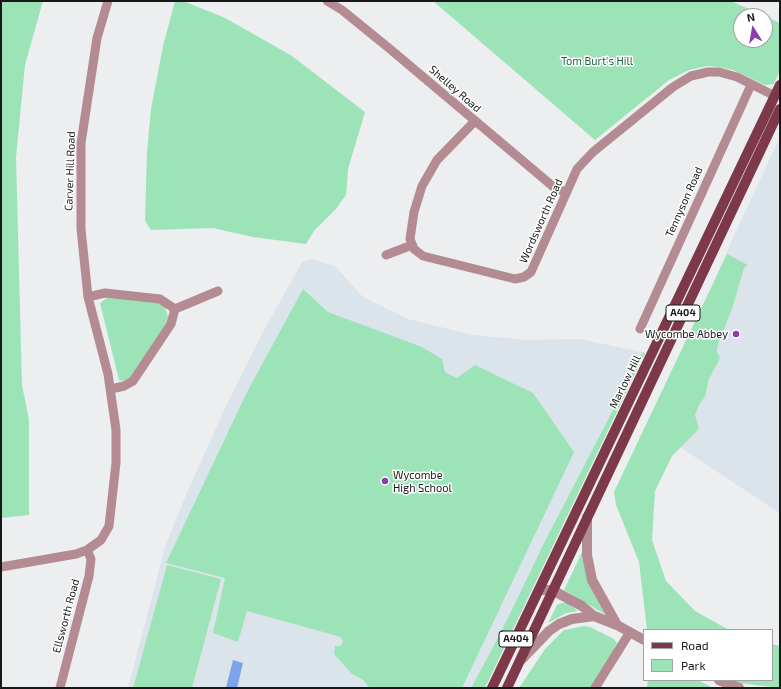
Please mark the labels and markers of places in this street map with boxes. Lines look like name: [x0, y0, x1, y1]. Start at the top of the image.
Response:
place label: Wycombe Abbey: [645, 327, 728, 341]
marker: Wycombe Abbey: [731, 329, 741, 339]
place label: Wycombe High School: [393, 468, 452, 494]
marker: Wycombe High School: [380, 476, 390, 486]

